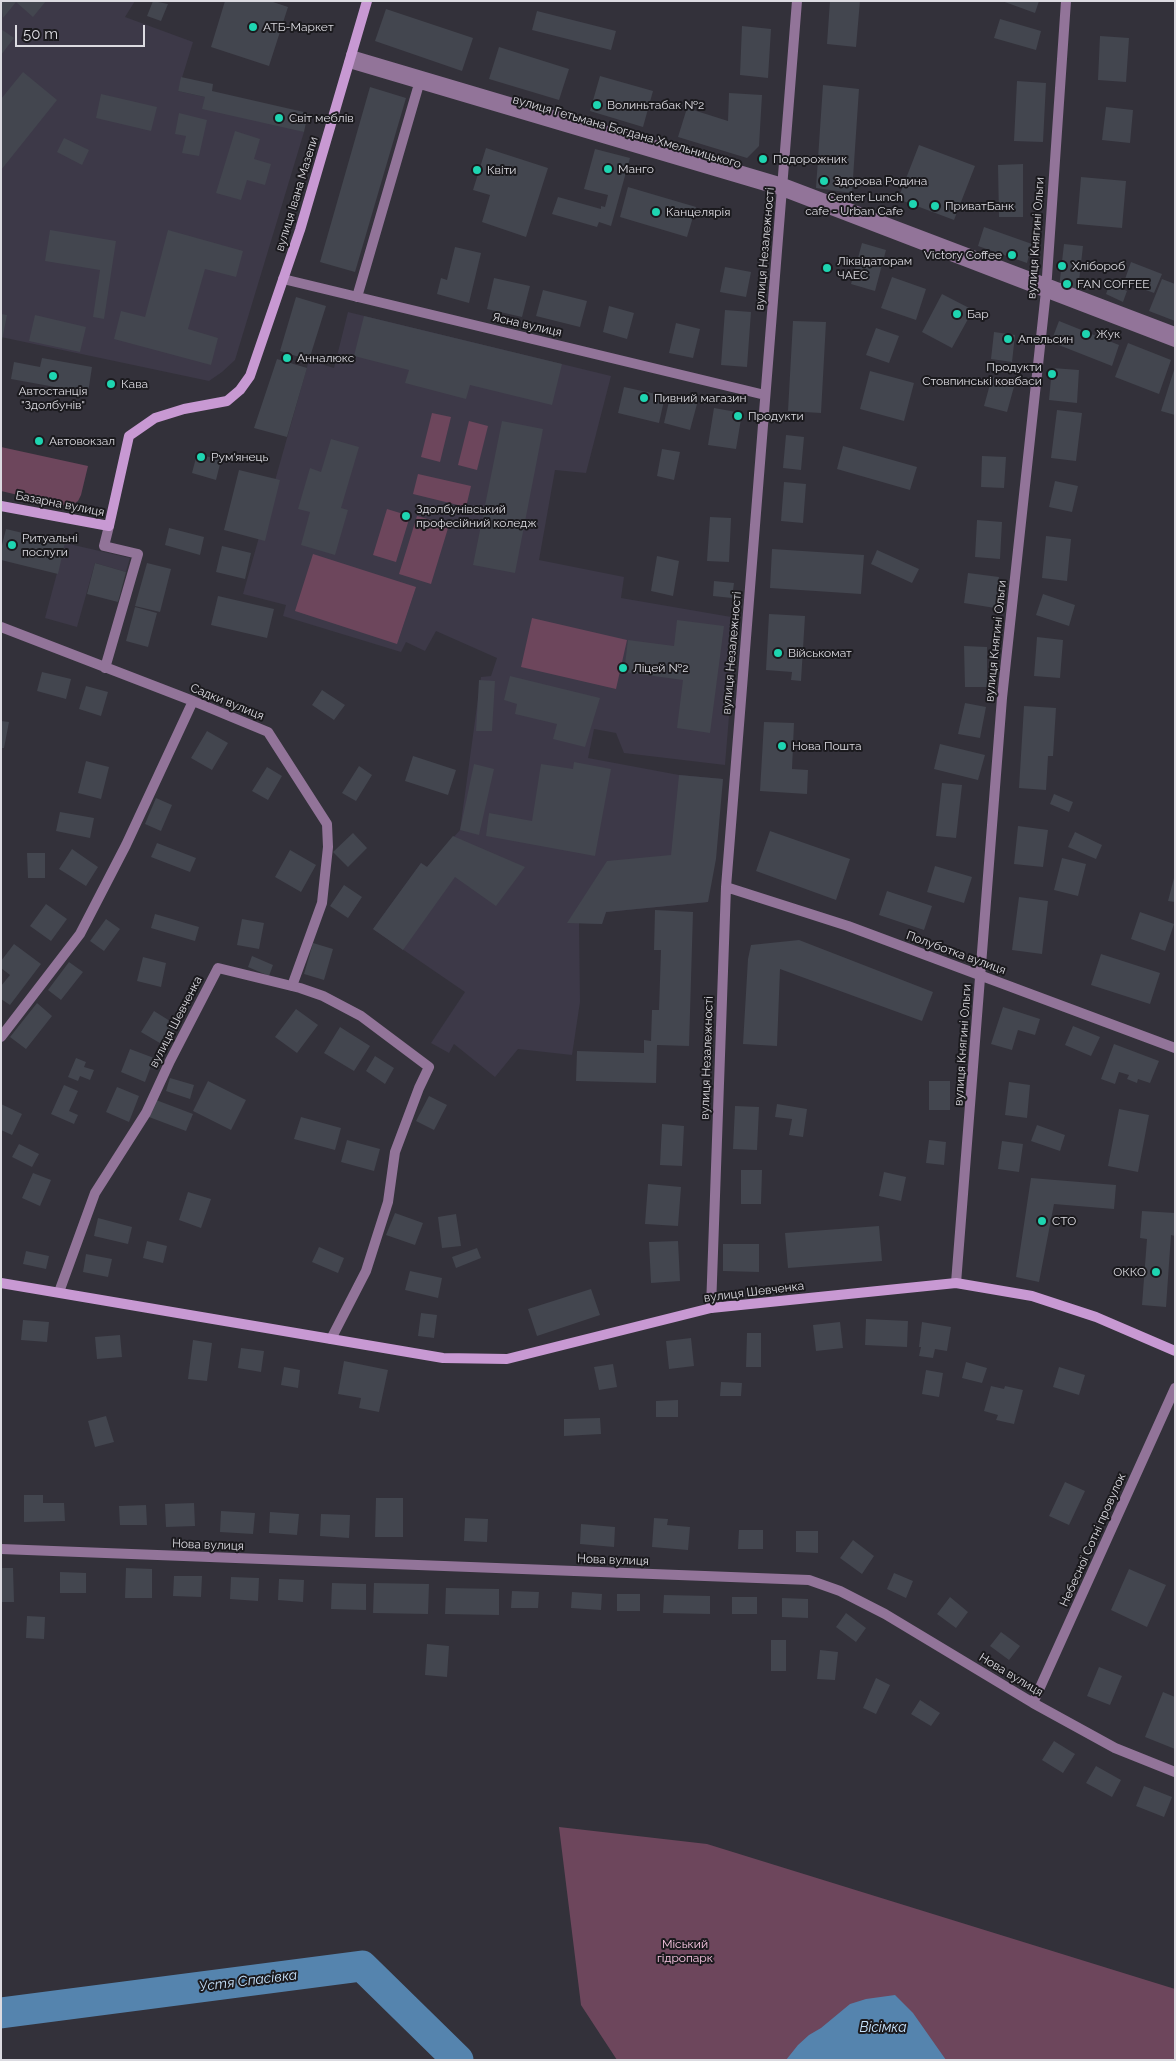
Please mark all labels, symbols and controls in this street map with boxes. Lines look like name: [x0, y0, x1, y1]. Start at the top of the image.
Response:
scale bar: [18, 15, 148, 47]
place label: АТБ-Маркет: [263, 20, 334, 34]
marker: АТБ-Маркет: [247, 21, 259, 33]
text: 50 m: [23, 25, 58, 43]
street label: вулиця Гетьмана Богдана Хмельницького: [511, 92, 743, 172]
place label: Волиньтабак №2: [607, 98, 704, 112]
marker: Волиньтабак №2: [591, 99, 603, 111]
place label: Світ меблів: [289, 111, 354, 125]
marker: Світ меблів: [273, 112, 285, 124]
street label: вулиця Івана Мазепи: [273, 135, 321, 253]
place label: Подорожник: [773, 152, 847, 166]
marker: Подорожник: [757, 153, 769, 165]
place label: Манго: [618, 162, 654, 176]
place label: Квіти: [487, 163, 516, 177]
marker: Манго: [602, 163, 614, 175]
marker: Квіти: [471, 164, 483, 176]
place label: Здорова Родина: [834, 174, 927, 188]
marker: Здорова Родина: [818, 175, 830, 187]
street label: вулиця Княгині Ольги: [1025, 177, 1047, 299]
street label: вулиця Незалежності: [752, 187, 778, 311]
place label: Center Lunch cafe - Urban Cafe: [805, 190, 903, 218]
marker: Center Lunch cafe - Urban Cafe: [907, 198, 919, 210]
place label: ПриватБанк: [945, 199, 1014, 213]
marker: ПриватБанк: [929, 200, 941, 212]
place label: Канцелярiя: [666, 205, 730, 219]
marker: Канцелярiя: [650, 206, 662, 218]
place label: Victory Coffee: [924, 248, 1002, 262]
marker: Victory Coffee: [1006, 249, 1018, 261]
place label: Ліквідаторам ЧАЕС: [837, 254, 912, 282]
place label: Хлібороб: [1072, 259, 1125, 273]
marker: Хлібороб: [1056, 260, 1068, 272]
marker: Ліквідаторам ЧАЕС: [821, 262, 833, 274]
place label: FAN COFFEE: [1077, 277, 1150, 291]
marker: FAN COFFEE: [1061, 278, 1073, 290]
place label: Бар: [967, 307, 989, 321]
marker: Бар: [951, 308, 963, 320]
street label: Ясна вулиця: [491, 310, 563, 340]
place label: Жук: [1096, 327, 1120, 341]
marker: Жук: [1080, 328, 1092, 340]
place label: Апельсин: [1018, 332, 1073, 346]
marker: Апельсин: [1002, 333, 1014, 345]
place label: Анналюкс: [297, 351, 354, 365]
marker: Анналюкс: [281, 352, 293, 364]
place label: Продукти Стовпинські ковбаси: [922, 360, 1042, 388]
marker: Продукти Стовпинські ковбаси: [1046, 368, 1058, 380]
marker: Автостанція "Здолбунів": [47, 370, 59, 382]
place label: Кава: [121, 377, 148, 391]
marker: Кава: [105, 378, 117, 390]
place label: Автостанція "Здолбунів": [19, 384, 87, 412]
place label: Пивний магазин: [654, 391, 746, 405]
marker: Пивний магазин: [638, 392, 650, 404]
place label: Продукти: [748, 409, 804, 423]
marker: Продукти: [732, 410, 744, 422]
place label: Автовокзал: [49, 434, 115, 448]
marker: Автовокзал: [33, 435, 45, 447]
place label: Рум'янець: [211, 450, 268, 464]
marker: Рум'янець: [195, 451, 207, 463]
street label: Базарна вулиця: [14, 488, 106, 520]
place label: Здолбунівський професійний коледж: [416, 502, 537, 530]
marker: Здолбунівський професійний коледж: [400, 510, 412, 522]
place label: Ритуальнi послуги: [22, 531, 77, 559]
marker: Ритуальнi послуги: [6, 539, 18, 551]
street label: вулиця Княгині Ольги: [982, 579, 1010, 703]
street label: вулиця Незалежності: [719, 591, 745, 715]
place label: Вiйськомат: [788, 646, 852, 660]
marker: Вiйськомат: [772, 647, 784, 659]
place label: Ліцей №2: [633, 661, 688, 675]
marker: Ліцей №2: [617, 662, 629, 674]
street label: Садки вулиця: [188, 681, 266, 723]
place label: Нова Пошта: [792, 739, 861, 753]
marker: Нова Пошта: [776, 740, 788, 752]
street label: Полуботка вулиця: [904, 928, 1008, 978]
street label: вулиця Шевченка: [147, 974, 205, 1070]
street label: вулиця Княгині Ольги: [952, 984, 974, 1106]
street label: вулиця Незалежності: [698, 996, 716, 1120]
place label: СТО: [1052, 1214, 1076, 1228]
marker: СТО: [1036, 1215, 1048, 1227]
place label: ОККО: [1113, 1265, 1146, 1279]
marker: ОККО: [1150, 1266, 1162, 1278]
street label: вулиця Шевченка: [703, 1279, 805, 1305]
street label: Небесної Сотні провулок: [1057, 1471, 1129, 1609]
street label: Нова вулиця: [172, 1537, 244, 1553]
street label: Нова вулиця: [577, 1552, 649, 1568]
street label: Нова вулиця: [976, 1650, 1046, 1700]
park label: Міський гідропарк: [657, 1937, 713, 1965]
water label: Устя Спасівка: [198, 1967, 298, 1995]
water label: Вісімка: [859, 2020, 907, 2036]

